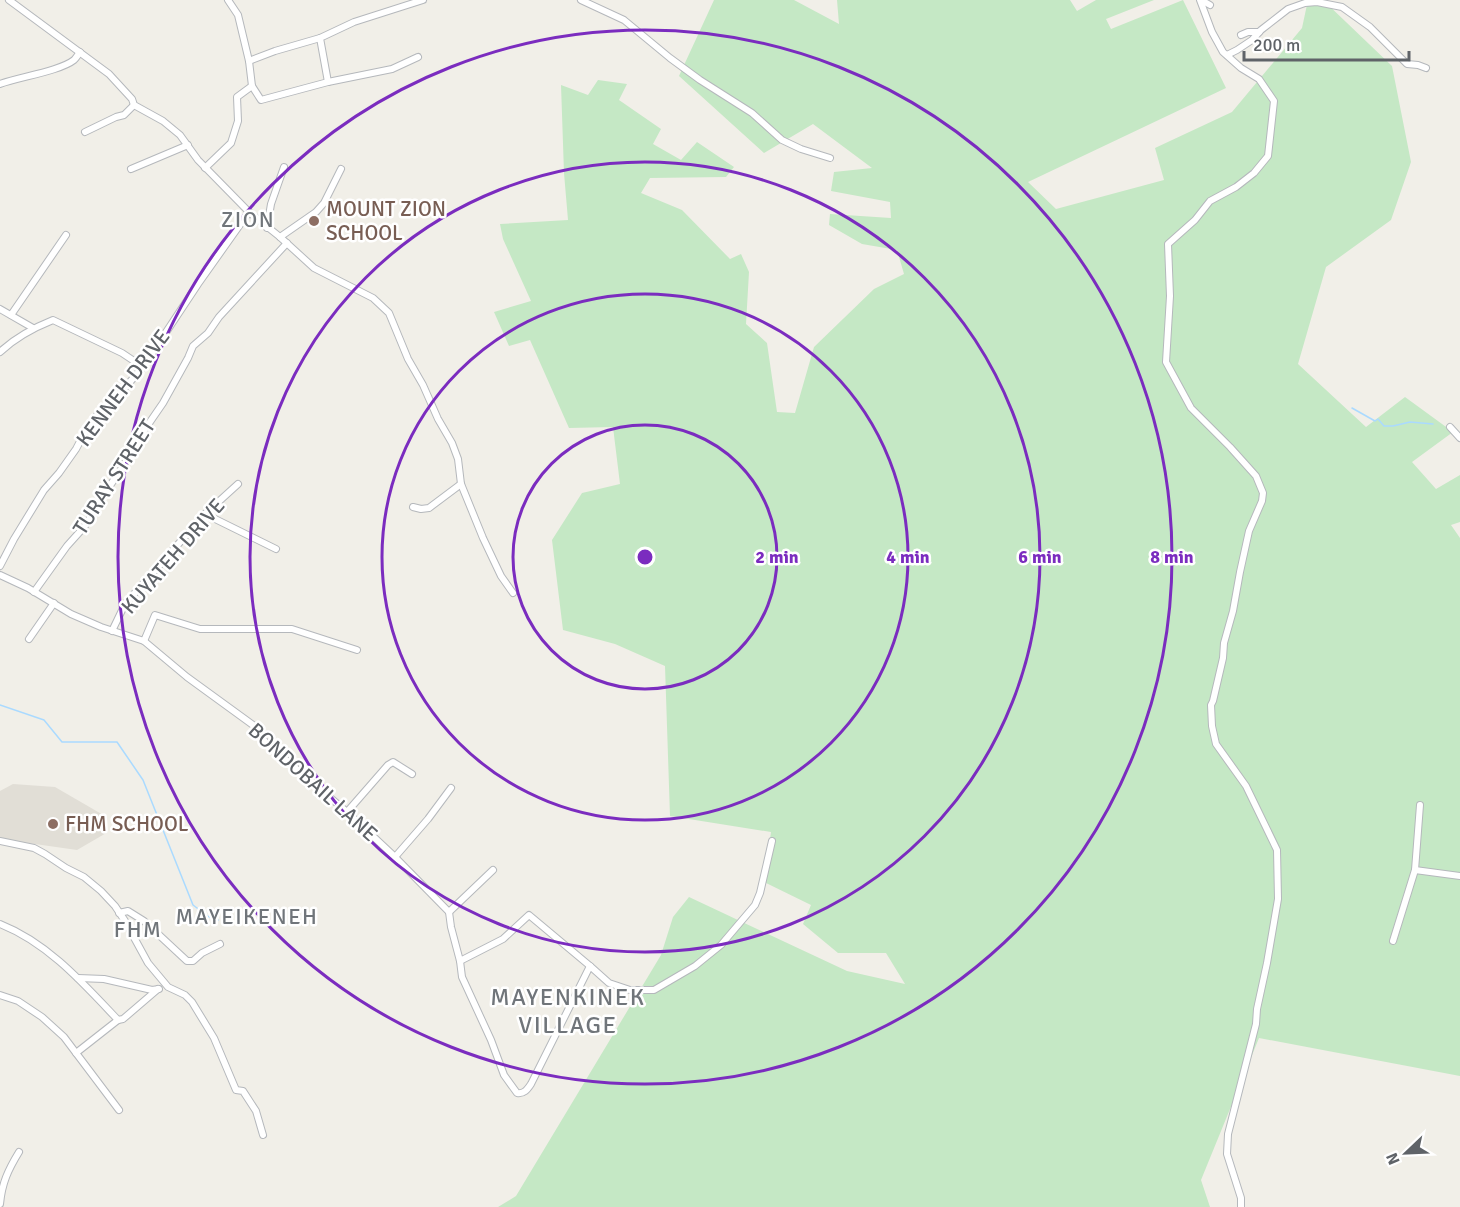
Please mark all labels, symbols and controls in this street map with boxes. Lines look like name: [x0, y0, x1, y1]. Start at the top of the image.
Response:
scale bar: [1244, 24, 1409, 62]
text: 200 m: [1253, 34, 1300, 56]
place label: MOUNT ZION SCHOOL: [326, 196, 446, 246]
district label: ZION: [221, 206, 275, 233]
marker: MOUNT ZION SCHOOL: [307, 214, 321, 228]
street label: KENNEH DRIVE: [71, 324, 175, 452]
street label: TURAY STREET: [67, 414, 161, 539]
street label: KUYATEH DRIVE: [116, 493, 230, 619]
text: 2 min: [755, 546, 799, 568]
text: 4 min: [886, 546, 930, 568]
text: 6 min: [1018, 546, 1062, 568]
text: 8 min: [1150, 546, 1194, 568]
centre of rings: [635, 547, 655, 567]
street label: BONDOBAIL LANE: [243, 717, 383, 847]
place label: FHM SCHOOL: [65, 811, 189, 837]
marker: FHM SCHOOL: [46, 817, 60, 831]
district label: MAYEIKENEH: [176, 903, 318, 930]
district label: FHM: [114, 916, 162, 943]
district label: MAYENKINEK VILLAGE: [490, 982, 646, 1040]
north arrow: [1376, 1123, 1436, 1183]
text: N: [1382, 1149, 1404, 1168]

